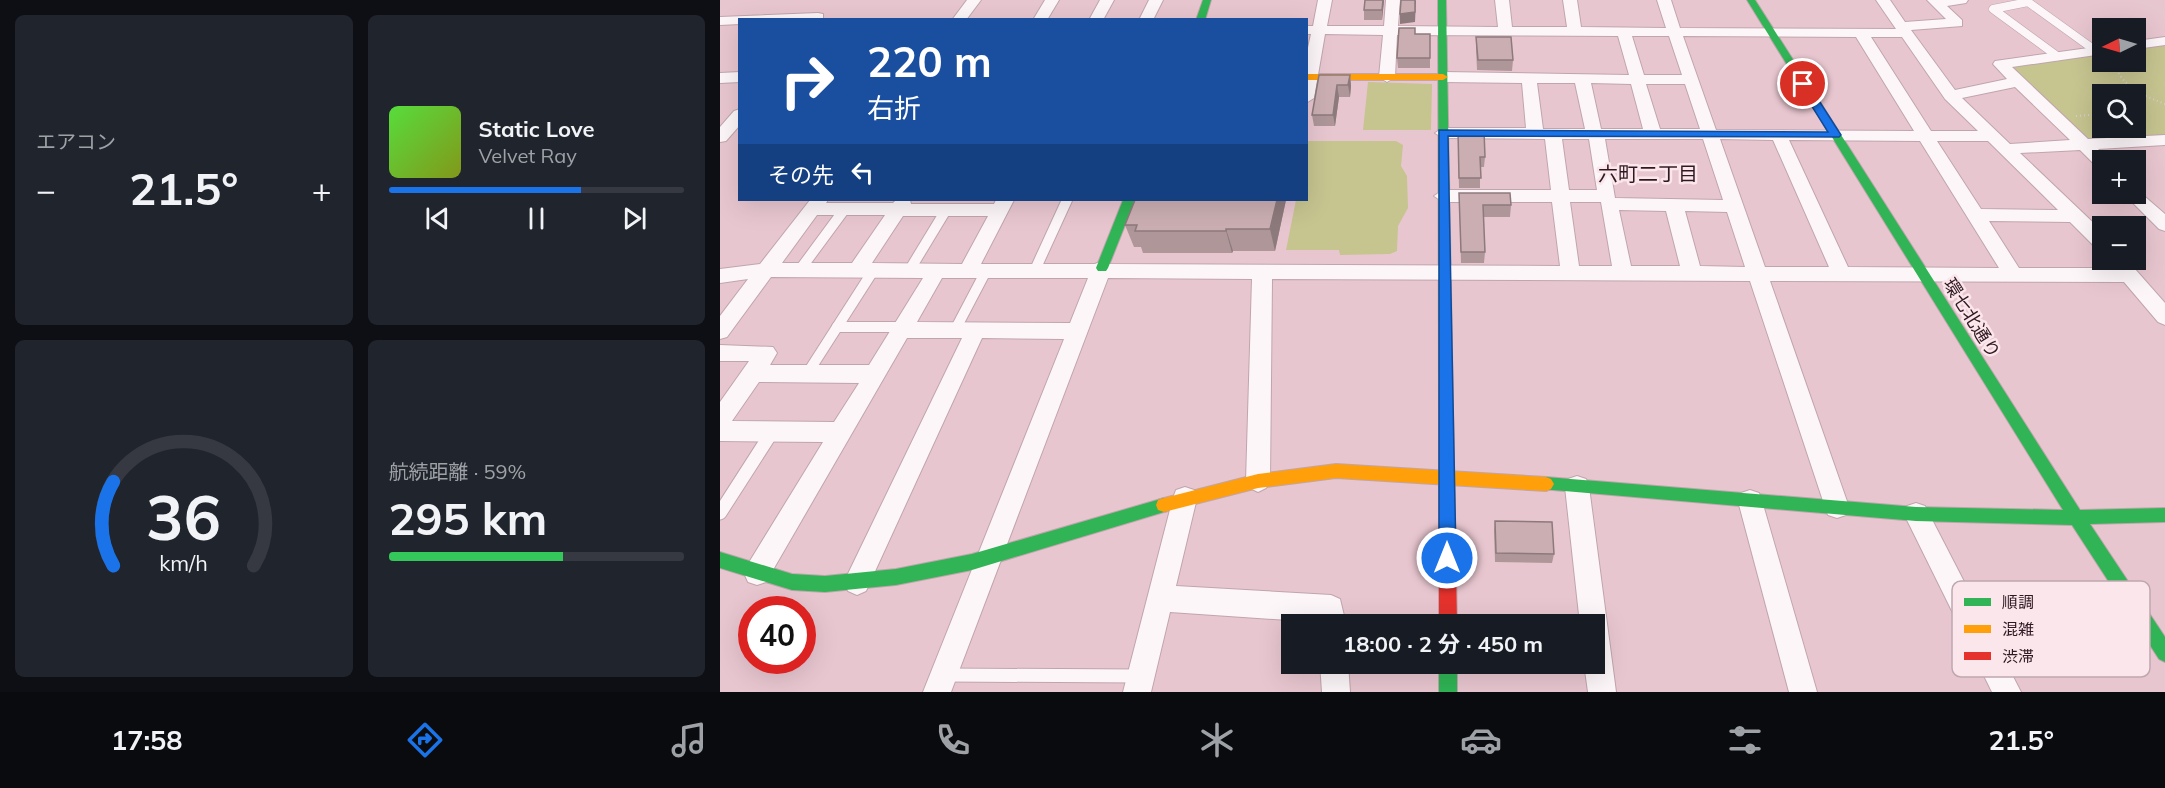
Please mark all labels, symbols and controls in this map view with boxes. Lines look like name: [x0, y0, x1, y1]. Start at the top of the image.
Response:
north arrow: [2092, 18, 2146, 72]
map controls: [2092, 18, 2146, 270]
text: 220 m: [867, 35, 992, 88]
icon: right: [768, 42, 846, 120]
pin: [1777, 58, 1828, 109]
icon: arrive: [1786, 67, 1819, 100]
button: search: [2092, 84, 2146, 138]
text: 右折: [867, 91, 921, 125]
text: Static Love: [479, 115, 595, 143]
text: エアコン: [36, 129, 116, 154]
text: Velvet Ray: [479, 143, 577, 168]
button: +: [2092, 150, 2146, 204]
icon: left: [846, 156, 879, 189]
text: 21.5°: [129, 160, 238, 216]
text: その先: [768, 161, 834, 189]
district label: 六町二丁目: [1598, 161, 1698, 186]
text: −: [36, 169, 56, 210]
text: +: [312, 169, 332, 210]
icon: previous: [421, 202, 454, 235]
icon: pause: [520, 202, 553, 235]
icon: next: [618, 202, 651, 235]
button: −: [2092, 216, 2146, 270]
street label: 環七北通り: [1938, 274, 2006, 362]
text: 航続距離 · 59%: [389, 459, 526, 484]
text: 36: [146, 477, 221, 556]
text: 295 km: [389, 490, 547, 546]
position arrow: [1415, 526, 1479, 590]
text: km/h: [159, 549, 208, 576]
legend: [1952, 581, 2150, 677]
text: 順調: [2002, 592, 2034, 612]
speed limit sign: 40: [738, 596, 816, 674]
text: 混雑: [2002, 619, 2034, 639]
text: 18:00 · 2 分 · 450 m: [1343, 630, 1543, 658]
text: 渋滞: [2002, 646, 2034, 666]
icon: directions: [404, 719, 446, 761]
icon: music: [668, 719, 710, 761]
icon: phone: [932, 719, 974, 761]
icon: climate: [1196, 719, 1238, 761]
icon: car: [1460, 719, 1502, 761]
icon: filters: [1724, 719, 1766, 761]
text: 17:58: [111, 723, 182, 757]
text: 21.5°: [1988, 723, 2054, 757]

